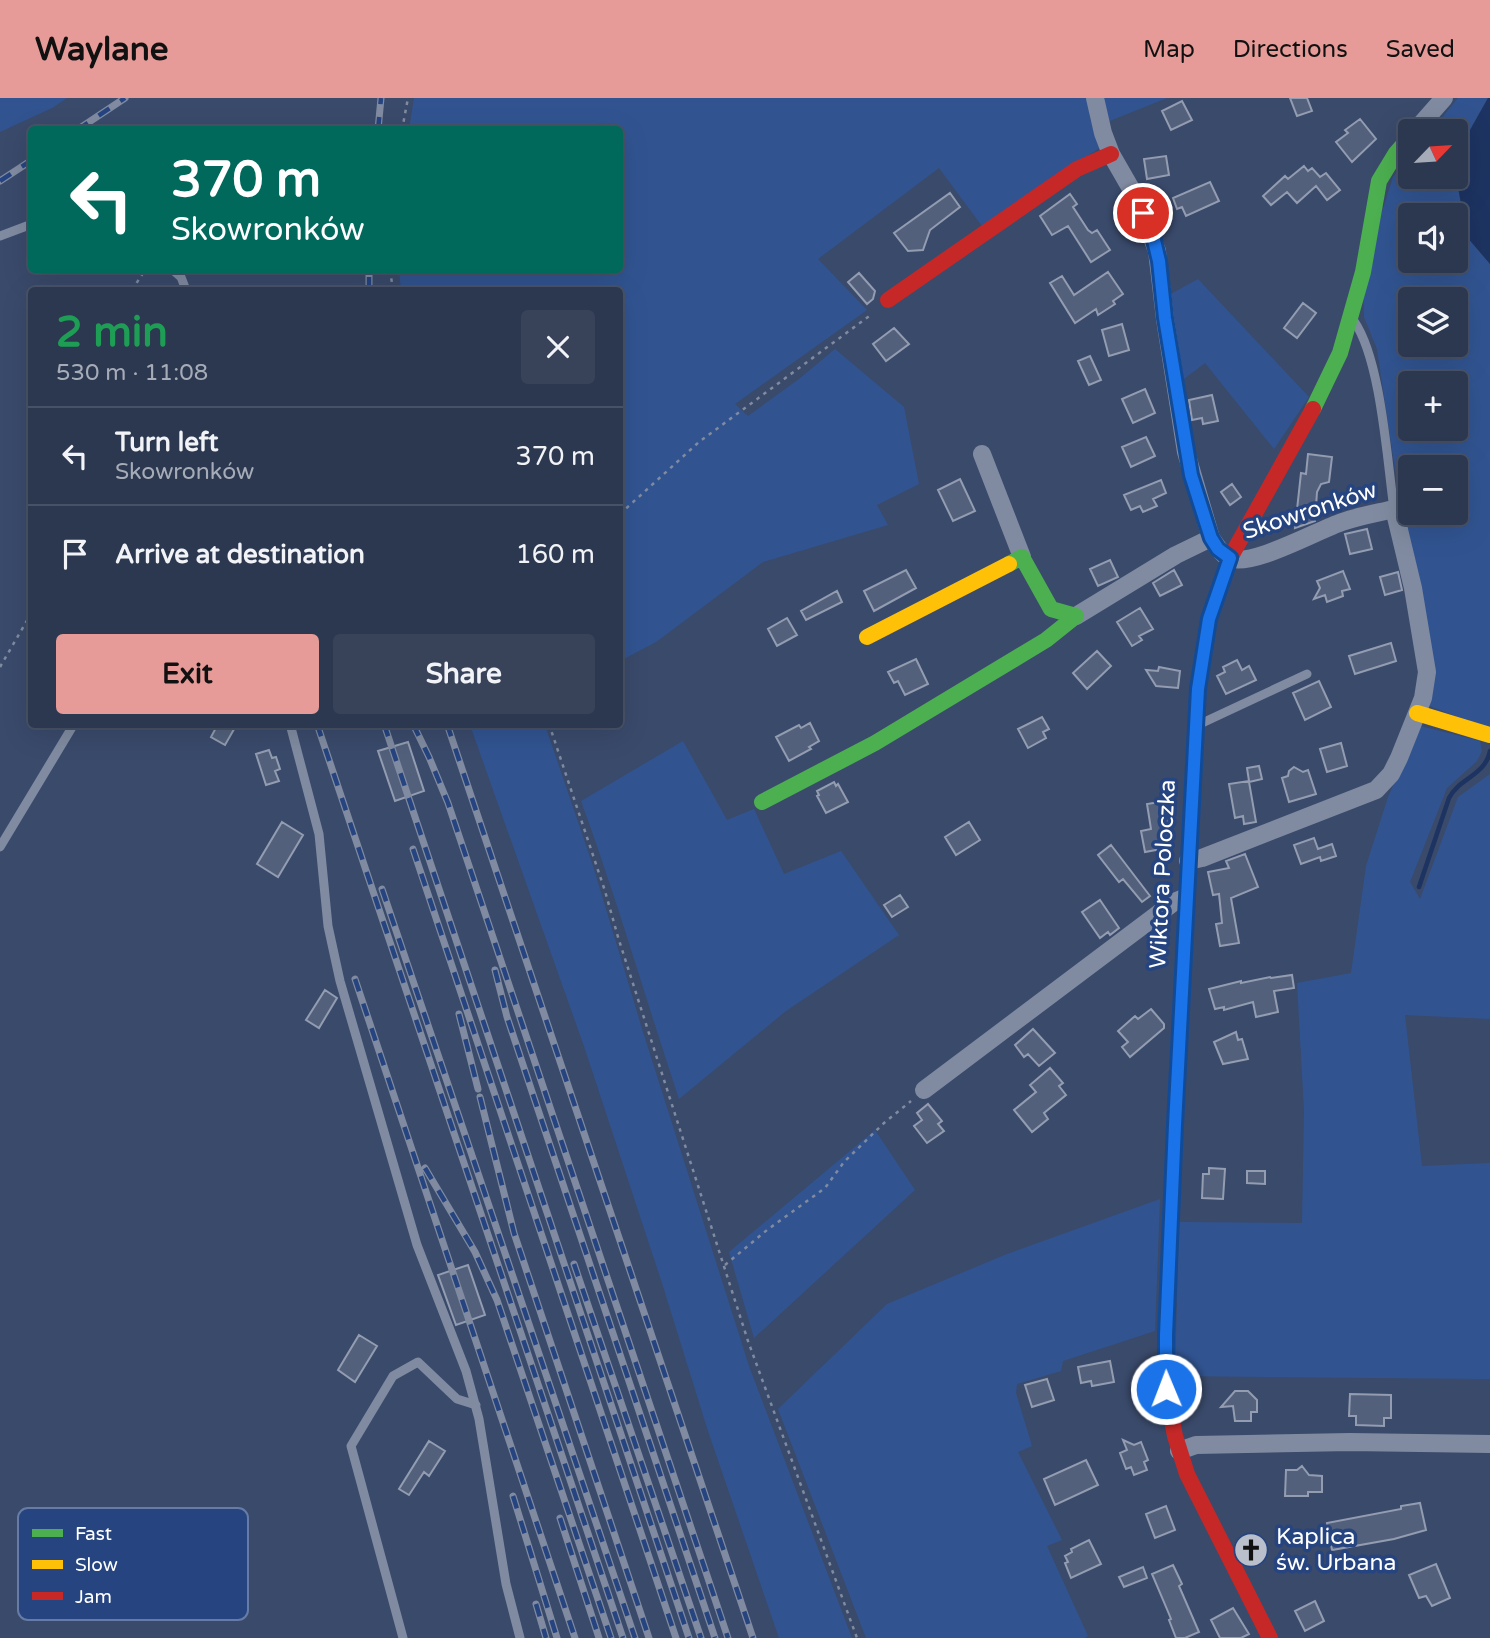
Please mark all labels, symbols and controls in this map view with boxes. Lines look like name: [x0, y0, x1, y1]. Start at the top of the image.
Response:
text: Waylane: [35, 30, 169, 69]
text: Map: [1143, 35, 1195, 64]
text: Directions: [1233, 35, 1348, 64]
text: Saved: [1386, 35, 1455, 64]
north arrow: [1398, 119, 1468, 189]
map controls: [1398, 119, 1468, 525]
text: 370 m: [171, 151, 321, 210]
icon: left: [56, 154, 147, 245]
pin: [1113, 183, 1173, 243]
icon: arrive: [1124, 194, 1162, 232]
button: sound: [1398, 203, 1468, 273]
text: Skowronków: [171, 211, 365, 249]
button: layers: [1398, 287, 1468, 357]
text: 2 min: [56, 307, 168, 358]
button: close: [521, 310, 595, 384]
text: 530 m · 11:08: [56, 359, 208, 387]
button: +: [1398, 371, 1468, 441]
text: Turn left: [115, 427, 218, 458]
icon: left: [56, 437, 94, 475]
text: 370 m: [515, 441, 595, 472]
button: −: [1398, 455, 1468, 525]
text: Skowronków: [115, 458, 254, 486]
street label: Skowronków: [1239, 476, 1381, 546]
icon: arrive: [56, 535, 94, 573]
text: Arrive at destination: [115, 539, 365, 570]
text: 160 m: [515, 539, 595, 570]
button: Exit: [56, 634, 319, 714]
button: Share: [333, 634, 595, 714]
street label: Wiktora Poloczka: [1144, 779, 1182, 969]
position arrow: [1129, 1352, 1203, 1426]
legend: [18, 1508, 248, 1620]
text: Fast: [75, 1523, 112, 1545]
place label: Kaplica św. Urbana: [1276, 1523, 1396, 1577]
church icon: Kaplica św. Urbana: [1232, 1531, 1270, 1569]
text: Slow: [75, 1554, 118, 1576]
text: Jam: [75, 1586, 112, 1608]

